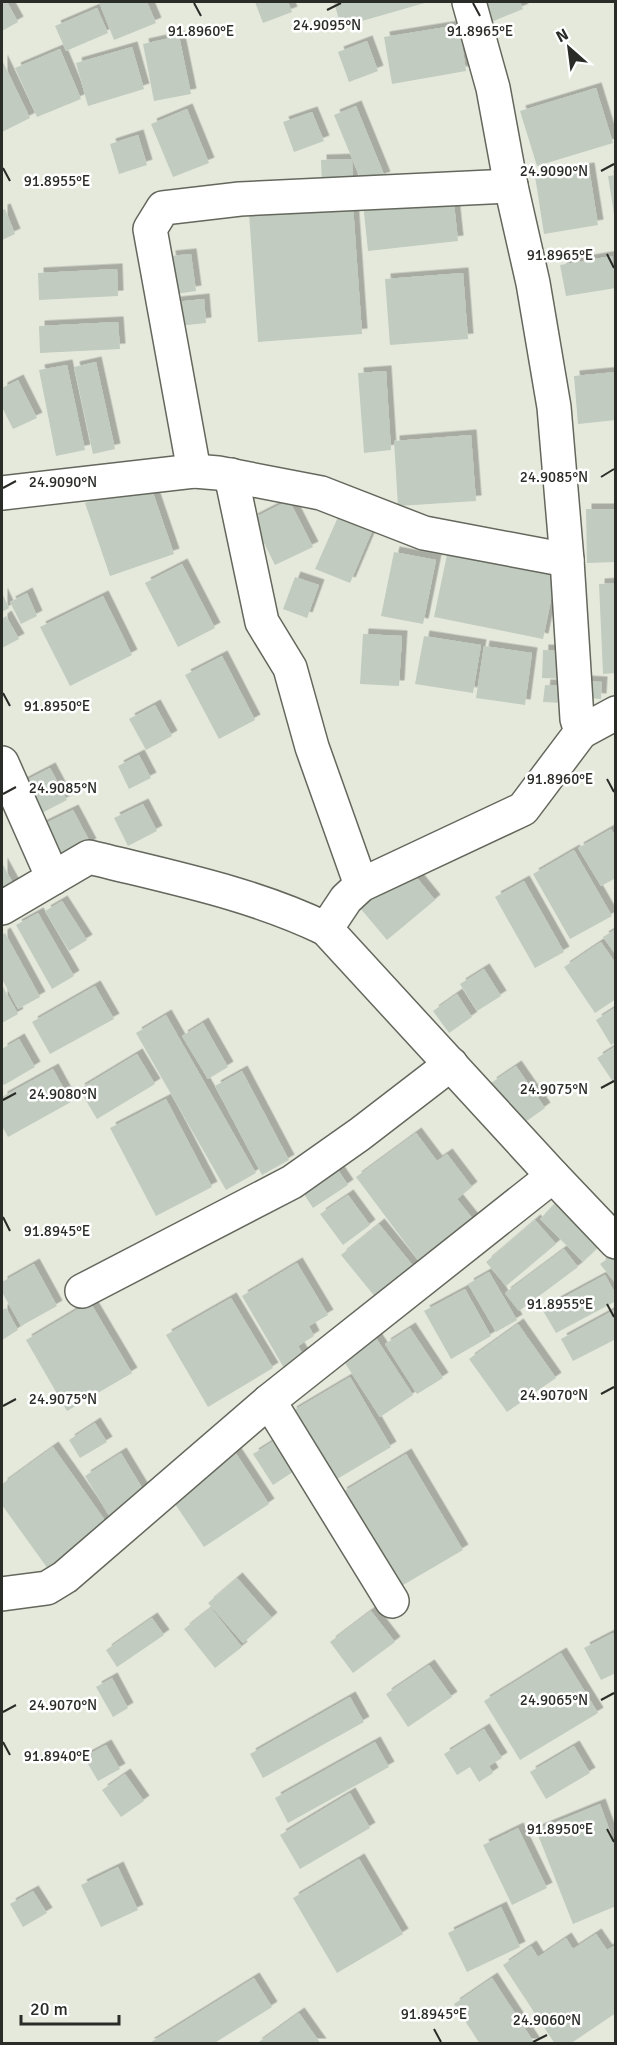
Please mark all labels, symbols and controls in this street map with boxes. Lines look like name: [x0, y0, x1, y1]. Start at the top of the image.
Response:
text: 24.9095°N: [293, 16, 361, 34]
north arrow: [539, 18, 599, 78]
text: 91.8960°E: [168, 22, 234, 40]
text: 91.8965°E: [447, 22, 513, 40]
text: N: [553, 24, 572, 47]
text: 24.9090°N: [520, 162, 588, 180]
text: 91.8955°E: [24, 172, 90, 190]
text: 91.8965°E: [527, 246, 593, 264]
text: 24.9085°N: [520, 468, 588, 486]
text: 24.9090°N: [29, 473, 97, 491]
text: 91.8950°E: [24, 697, 90, 715]
text: 91.8960°E: [527, 770, 593, 788]
text: 24.9085°N: [29, 779, 97, 797]
text: 24.9075°N: [520, 1080, 588, 1098]
text: 24.9080°N: [29, 1085, 97, 1103]
text: 91.8945°E: [24, 1222, 90, 1240]
text: 91.8955°E: [527, 1295, 593, 1313]
text: 24.9070°N: [520, 1386, 588, 1404]
text: 24.9075°N: [29, 1390, 97, 1408]
text: 24.9065°N: [520, 1691, 588, 1709]
text: 24.9070°N: [29, 1696, 97, 1714]
text: 91.8940°E: [24, 1747, 90, 1765]
text: 91.8950°E: [527, 1820, 593, 1838]
scale bar: [21, 1988, 118, 2026]
text: 20 m: [30, 1998, 68, 2020]
text: 91.8945°E: [401, 2005, 467, 2023]
text: 24.9060°N: [513, 2011, 581, 2029]

